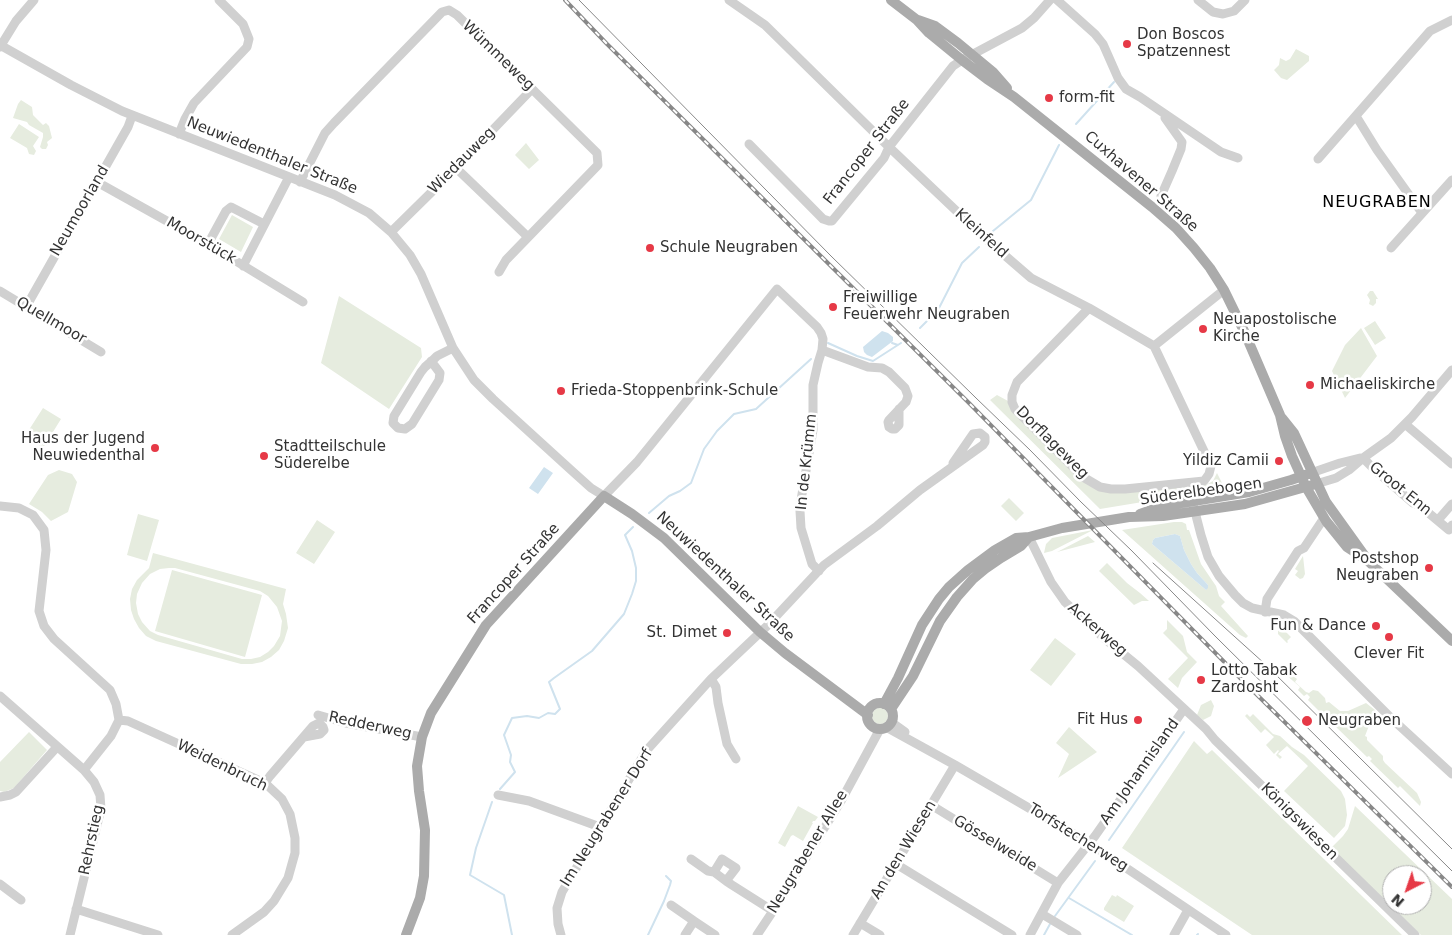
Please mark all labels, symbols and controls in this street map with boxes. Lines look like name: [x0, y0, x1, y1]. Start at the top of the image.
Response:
street label: Wümmeweg: [458, 17, 538, 95]
place label: Don Boscos Spatzennest: [1137, 26, 1230, 61]
marker: Don Boscos Spatzennest: [1121, 38, 1133, 50]
place label: form-fit: [1059, 89, 1115, 107]
marker: form-fit: [1043, 92, 1055, 104]
street label: Francoper Straße: [820, 96, 914, 208]
street label: Neuwiedenthaler Straße: [184, 114, 360, 198]
street label: Wiedauweg: [425, 124, 499, 198]
street label: Cuxhavener Straße: [1080, 128, 1202, 236]
street label: Neumoorland: [47, 163, 113, 259]
district label: NEUGRABEN: [1321, 193, 1433, 213]
street label: Kleinfeld: [951, 206, 1011, 262]
street label: Moorstück: [163, 214, 239, 268]
place label: Schule Neugraben: [660, 239, 798, 257]
marker: Schule Neugraben: [644, 242, 656, 254]
place label: Freiwillige Feuerwehr Neugraben: [843, 289, 1010, 324]
street label: Quellmoor: [13, 294, 89, 348]
marker: Freiwillige Feuerwehr Neugraben: [827, 301, 839, 313]
place label: Neuapostolische Kirche: [1213, 311, 1337, 346]
marker: Neuapostolische Kirche: [1197, 323, 1209, 335]
place label: Michaeliskirche: [1320, 376, 1435, 394]
marker: Michaeliskirche: [1304, 379, 1316, 391]
place label: Frieda-Stoppenbrink-Schule: [571, 382, 778, 400]
marker: Frieda-Stoppenbrink-Schule: [555, 385, 567, 397]
street label: Dorflageweg: [1012, 403, 1092, 483]
street label: In de Krümm: [793, 413, 821, 511]
place label: Haus der Jugend Neuwiedenthal: [21, 430, 145, 465]
place label: Stadtteilschule Süderelbe: [274, 438, 386, 473]
marker: Haus der Jugend Neuwiedenthal: [149, 442, 161, 454]
marker: Stadtteilschule Süderelbe: [258, 450, 270, 462]
place label: Yildiz Camii: [1183, 452, 1269, 470]
marker: Yildiz Camii: [1273, 455, 1285, 467]
street label: Groot Enn: [1365, 458, 1435, 520]
street label: Süderelbebogen: [1139, 475, 1263, 509]
street label: Neuwiedenthaler Straße: [652, 508, 798, 646]
street label: Francoper Straße: [464, 520, 564, 628]
place label: Postshop Neugraben: [1336, 550, 1419, 585]
marker: Postshop Neugraben: [1423, 562, 1435, 574]
street label: Ackerweg: [1064, 599, 1130, 661]
place label: Fun & Dance: [1270, 617, 1366, 635]
marker: Fun & Dance: [1370, 620, 1382, 632]
place label: St. Dimet: [647, 624, 717, 642]
marker: St. Dimet: [721, 627, 733, 639]
marker: Clever Fit: [1383, 631, 1395, 643]
place label: Clever Fit: [1354, 645, 1424, 663]
place label: Lotto Tabak Zardosht: [1211, 662, 1297, 697]
marker: Lotto Tabak Zardosht: [1195, 674, 1207, 686]
street label: Redderweg: [327, 708, 413, 744]
place label: Fit Hus: [1077, 711, 1128, 729]
place label: Neugraben: [1318, 712, 1401, 730]
marker: Fit Hus: [1132, 714, 1144, 726]
marker: Neugraben: [1300, 714, 1314, 728]
street label: Am Johannisland: [1097, 716, 1183, 828]
street label: Weidenbruch: [174, 736, 270, 796]
street label: Im Neugrabener Dorf: [557, 746, 657, 890]
street label: Königswiesen: [1257, 780, 1341, 864]
street label: Neugrabener Allee: [764, 787, 852, 917]
street label: An den Wiesen: [867, 797, 941, 903]
street label: Torfstecherweg: [1025, 800, 1131, 876]
street label: Rehrstieg: [76, 803, 108, 877]
street label: Gösselweide: [950, 812, 1040, 876]
north arrow: [1382, 865, 1432, 915]
text: N: [1388, 891, 1407, 910]

